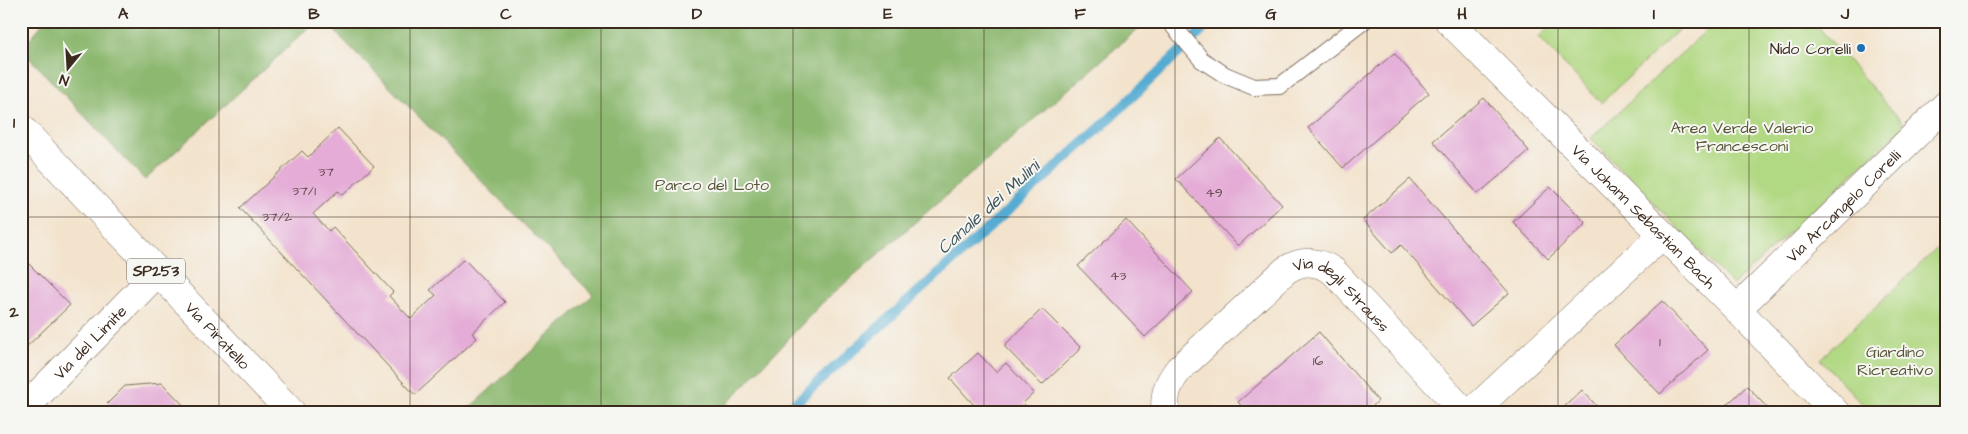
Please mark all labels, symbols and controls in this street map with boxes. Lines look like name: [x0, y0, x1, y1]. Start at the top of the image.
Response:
text: A: [118, 3, 129, 25]
text: B: [308, 3, 320, 25]
text: C: [500, 3, 512, 25]
text: D: [692, 3, 703, 25]
text: E: [883, 3, 893, 25]
text: F: [1074, 3, 1086, 25]
text: G: [1265, 3, 1277, 25]
text: H: [1457, 3, 1467, 25]
text: I: [1653, 3, 1655, 25]
text: J: [1840, 3, 1850, 25]
place label: Nido Corelli: [1770, 38, 1852, 60]
north arrow: [42, 42, 92, 92]
marker: Nido Corelli: [1855, 42, 1867, 54]
text: N: [57, 68, 72, 90]
text: 1: [13, 112, 16, 134]
park label: Area Verde Valerio Francesconi: [1671, 117, 1813, 157]
street label: Via Johann Sebastian Bach: [1566, 140, 1721, 294]
street label: Via Arcangelo Corelli: [1781, 145, 1906, 267]
water label: Canale dei Mulini: [932, 153, 1047, 260]
house number: 37: [318, 162, 334, 182]
park label: Parco del Loto: [655, 174, 769, 196]
house number: 37/1: [292, 181, 316, 201]
house number: 49: [1205, 183, 1223, 203]
house number: 37/2: [262, 207, 292, 227]
street label: Via degli Strauss: [1290, 253, 1394, 337]
road number: SP253: [127, 258, 185, 284]
house number: 43: [1110, 266, 1126, 286]
street label: Via Piratello: [180, 297, 255, 375]
street label: Via del Limite: [49, 300, 132, 385]
text: 2: [8, 301, 19, 323]
house number: 1: [1659, 332, 1661, 352]
park label: Giardino Ricreativo: [1857, 341, 1933, 381]
house number: 16: [1313, 351, 1324, 371]

